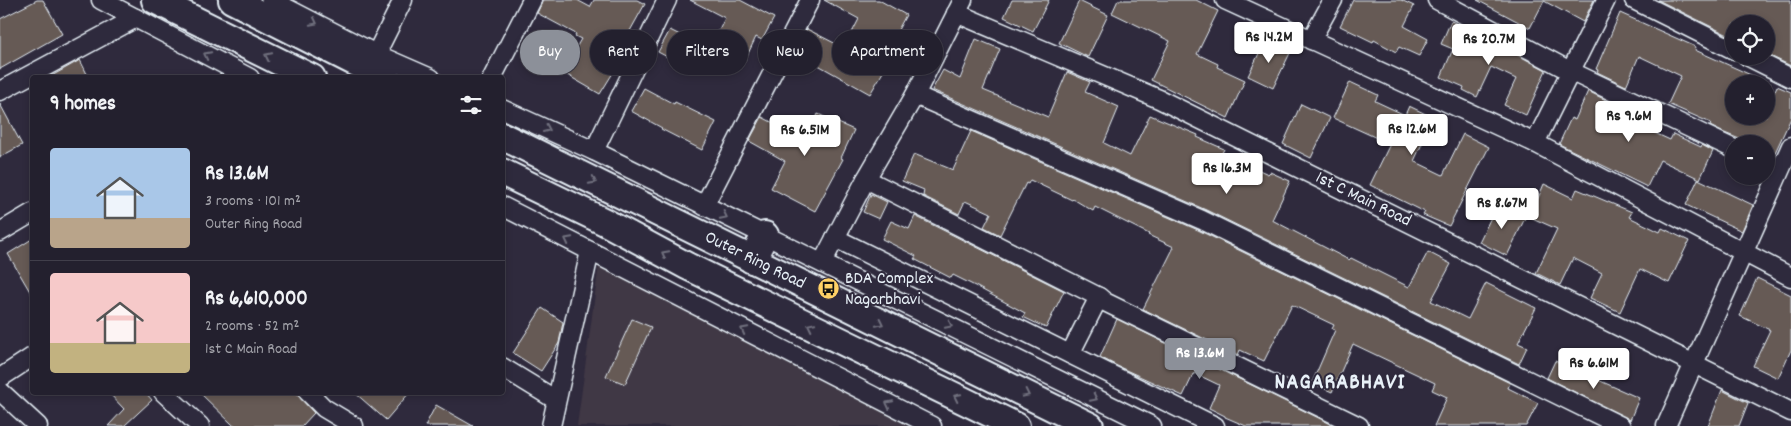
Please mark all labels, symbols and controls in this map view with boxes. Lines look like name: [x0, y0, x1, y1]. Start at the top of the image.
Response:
map controls: [1725, 15, 1775, 185]
button: locate: [1725, 15, 1775, 65]
one-way arrow: [309, 16, 318, 26]
pin: Rs 14.2M: [1217, 22, 1321, 64]
pin: Rs 20.7M: [1437, 23, 1541, 66]
text: Rs 14.2M: [1245, 26, 1293, 49]
text: Rs 20.7M: [1463, 28, 1515, 51]
chip: Buy: [520, 30, 580, 75]
chip: Rent: [590, 30, 657, 75]
chip: Filters: [667, 30, 748, 75]
chip: New: [758, 30, 822, 75]
chip: Apartment: [832, 30, 943, 75]
one-way arrow: [203, 51, 212, 61]
one-way arrow: [264, 52, 273, 62]
button: +: [1725, 75, 1775, 125]
text: 9 homes: [50, 90, 116, 120]
icon: filters: [457, 91, 485, 119]
pin: Rs 9.6M: [1583, 100, 1675, 143]
text: Rs 9.6M: [1606, 105, 1652, 128]
pin: Rs 6.51M: [753, 114, 857, 157]
pin: Rs 12.6M: [1360, 114, 1464, 156]
text: Rs 12.6M: [1388, 118, 1436, 141]
text: Rs 6.51M: [781, 119, 829, 142]
one-way arrow: [542, 123, 551, 133]
button: −: [1725, 135, 1775, 185]
pin: Rs 16.3M: [1175, 152, 1279, 195]
text: Rs 16.3M: [1203, 157, 1251, 180]
text: Rs 13.6M: [205, 160, 269, 190]
street label: 1st C Main Road: [1311, 166, 1415, 234]
icon: home: [90, 168, 150, 228]
one-way arrow: [588, 175, 597, 185]
pin: Rs 8.67M: [1450, 188, 1554, 230]
text: 3 rooms · 101 m²: [205, 190, 301, 213]
text: Rs 8.67M: [1477, 192, 1527, 215]
one-way arrow: [719, 210, 728, 220]
text: Outer Ring Road: [205, 213, 302, 236]
street label: Outer Ring Road: [700, 225, 810, 296]
one-way arrow: [565, 236, 574, 246]
one-way arrow: [661, 250, 670, 260]
place label: BDA Complex Nagarbhavi: [845, 267, 934, 313]
bus stop icon: BDA Complex Nagarbhavi: [817, 277, 841, 301]
text: Rs 6,610,000: [205, 285, 308, 315]
icon: home: [90, 293, 150, 353]
text: 2 rooms · 52 m²: [205, 315, 299, 338]
one-way arrow: [875, 317, 884, 327]
one-way arrow: [944, 319, 953, 330]
one-way arrow: [807, 322, 816, 332]
one-way arrow: [741, 326, 750, 336]
text: 1st C Main Road: [205, 338, 297, 361]
pin: Rs 13.6M: [1148, 338, 1252, 380]
text: Rs 13.6M: [1176, 342, 1224, 365]
pin: Rs 6.61M: [1542, 348, 1646, 390]
text: Rs 6.61M: [1569, 352, 1619, 375]
district label: NAGARABHAVI: [1275, 368, 1405, 399]
one-way arrow: [1021, 388, 1030, 399]
one-way arrow: [1089, 391, 1098, 401]
one-way arrow: [953, 393, 962, 403]
one-way arrow: [885, 400, 894, 410]

